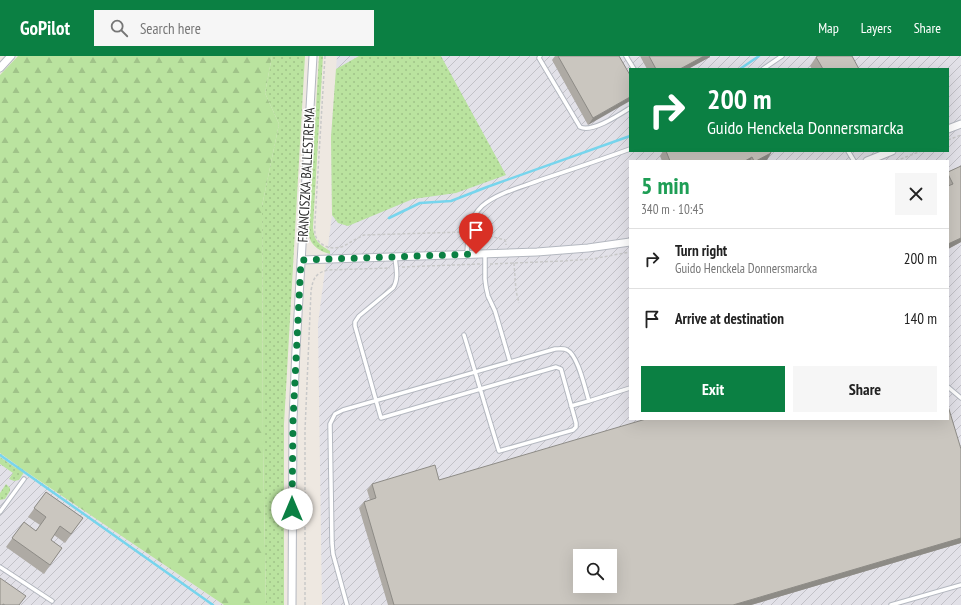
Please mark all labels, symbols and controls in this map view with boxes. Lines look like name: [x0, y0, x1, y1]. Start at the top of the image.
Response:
search box: [94, 10, 374, 46]
text: GoPilot: [20, 16, 70, 40]
icon: search: [108, 17, 130, 39]
text: Search here: [140, 19, 201, 38]
text: Map: [818, 19, 839, 37]
text: Layers: [861, 19, 892, 37]
text: Share: [914, 19, 941, 37]
text: 200 m: [707, 80, 771, 117]
icon: right: [641, 84, 693, 136]
street label: FRANCISZKA BALLESTREMA: [293, 107, 319, 243]
text: Guido Henckela Donnersmarcka: [707, 116, 904, 139]
text: 5 min: [641, 170, 689, 201]
button: close: [895, 173, 937, 215]
text: 340 m · 10:45: [641, 201, 704, 218]
pin: [459, 213, 493, 254]
icon: arrive: [465, 219, 487, 241]
text: Turn right: [675, 241, 727, 260]
icon: right: [641, 248, 663, 270]
text: 200 m: [904, 249, 937, 268]
text: Guido Henckela Donnersmarcka: [675, 260, 817, 277]
icon: arrive: [641, 308, 663, 330]
text: Arrive at destination: [675, 309, 784, 328]
text: 140 m: [904, 309, 937, 328]
button: Exit: [641, 366, 785, 412]
button: Share: [793, 366, 937, 412]
position arrow: [271, 488, 313, 530]
map controls: [573, 549, 617, 593]
button: search: [573, 549, 617, 593]

